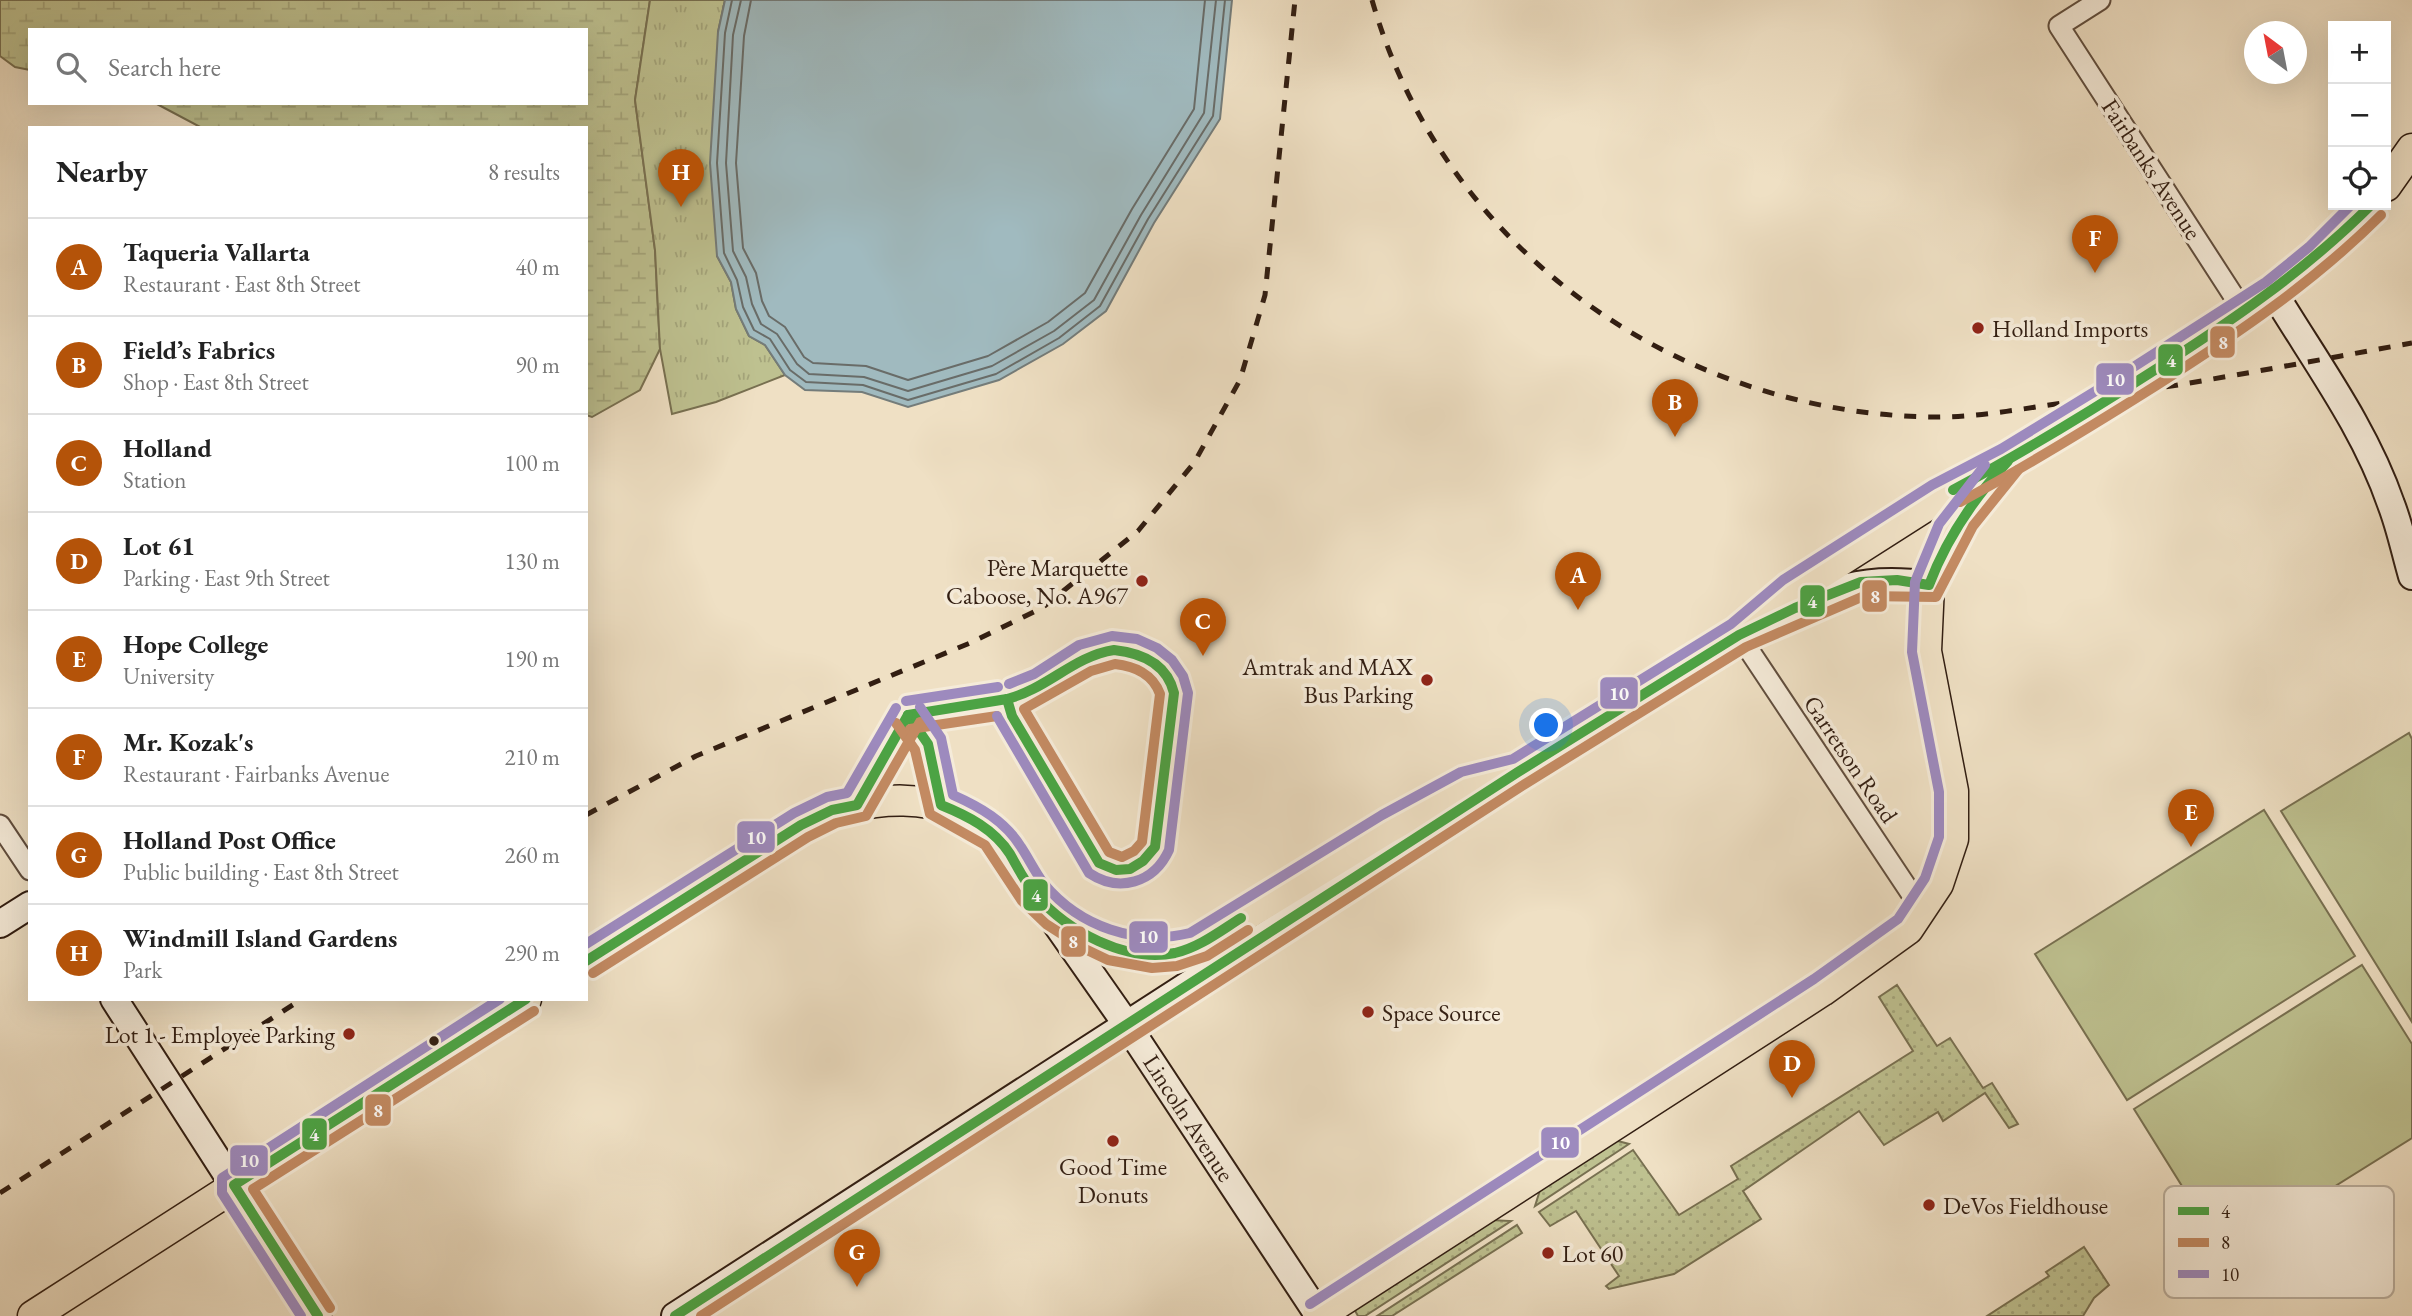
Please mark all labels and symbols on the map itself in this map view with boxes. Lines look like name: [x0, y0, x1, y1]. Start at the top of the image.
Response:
north arrow: [2244, 21, 2307, 84]
street label: Fairbanks Avenue: [2096, 93, 2208, 245]
pin: H: [658, 149, 704, 207]
pin: F: [2072, 215, 2118, 273]
place label: Holland Imports: [1992, 313, 2148, 344]
marker: Holland Imports: [1970, 320, 1986, 336]
line badge: 8: [2209, 325, 2236, 359]
text: 8: [2218, 330, 2228, 355]
line badge: 4: [2157, 343, 2184, 377]
text: 4: [2166, 348, 2177, 373]
line badge: 10: [2095, 362, 2135, 396]
text: 10: [2105, 367, 2125, 392]
pin: B: [1652, 379, 1698, 437]
place label: Père Marquette Caboose, No. A967: [946, 552, 1128, 611]
pin: A: [1555, 552, 1601, 610]
marker: Père Marquette Caboose, No. A967: [1134, 573, 1150, 589]
line badge: 8: [1861, 579, 1888, 613]
line badge: 4: [1799, 584, 1826, 618]
text: 8: [1870, 584, 1880, 609]
text: 4: [1807, 589, 1818, 614]
pin: C: [1180, 598, 1226, 656]
place label: Amtrak and MAX Bus Parking: [1241, 651, 1414, 710]
marker: Amtrak and MAX Bus Parking: [1419, 672, 1435, 688]
line badge: 10: [1599, 676, 1639, 710]
text: 10: [1609, 681, 1629, 706]
street label: Garretson Road: [1797, 689, 1906, 829]
your location: [1529, 708, 1563, 742]
pin: E: [2168, 789, 2214, 847]
line badge: 10: [736, 820, 776, 854]
text: 10: [746, 825, 766, 850]
line badge: 4: [1022, 878, 1049, 912]
text: 4: [1031, 883, 1042, 908]
line badge: 10: [1128, 920, 1169, 954]
text: 10: [1138, 924, 1158, 949]
line badge: 8: [1060, 925, 1087, 958]
text: 8: [1068, 929, 1078, 954]
place label: Space Source: [1382, 997, 1501, 1028]
marker: Space Source: [1360, 1004, 1376, 1020]
place label: Lot 1 - Employee Parking: [105, 1019, 336, 1050]
marker: Lot 1 - Employee Parking: [341, 1026, 357, 1042]
unlabelled marker: [427, 1034, 441, 1048]
pin: D: [1769, 1040, 1815, 1098]
street label: Lincoln Avenue: [1136, 1049, 1242, 1187]
line badge: 8: [364, 1093, 392, 1127]
text: 8: [373, 1098, 383, 1123]
line badge: 4: [301, 1117, 328, 1151]
text: 4: [309, 1122, 320, 1147]
line badge: 10: [1540, 1126, 1580, 1159]
text: 10: [1550, 1130, 1570, 1155]
marker: Good Time Donuts: [1105, 1133, 1121, 1149]
line badge: 10: [229, 1144, 269, 1177]
text: 10: [239, 1148, 259, 1173]
place label: Good Time Donuts: [1059, 1151, 1167, 1210]
legend: [2164, 1186, 2394, 1298]
place label: DeVos Fieldhouse: [1943, 1190, 2108, 1221]
marker: DeVos Fieldhouse: [1921, 1197, 1937, 1213]
text: 4: [2221, 1199, 2231, 1224]
pin: G: [834, 1229, 880, 1287]
text: 8: [2221, 1230, 2230, 1255]
place label: Lot 60: [1562, 1238, 1623, 1269]
marker: Lot 60: [1540, 1245, 1556, 1261]
text: 10: [2221, 1262, 2239, 1287]

